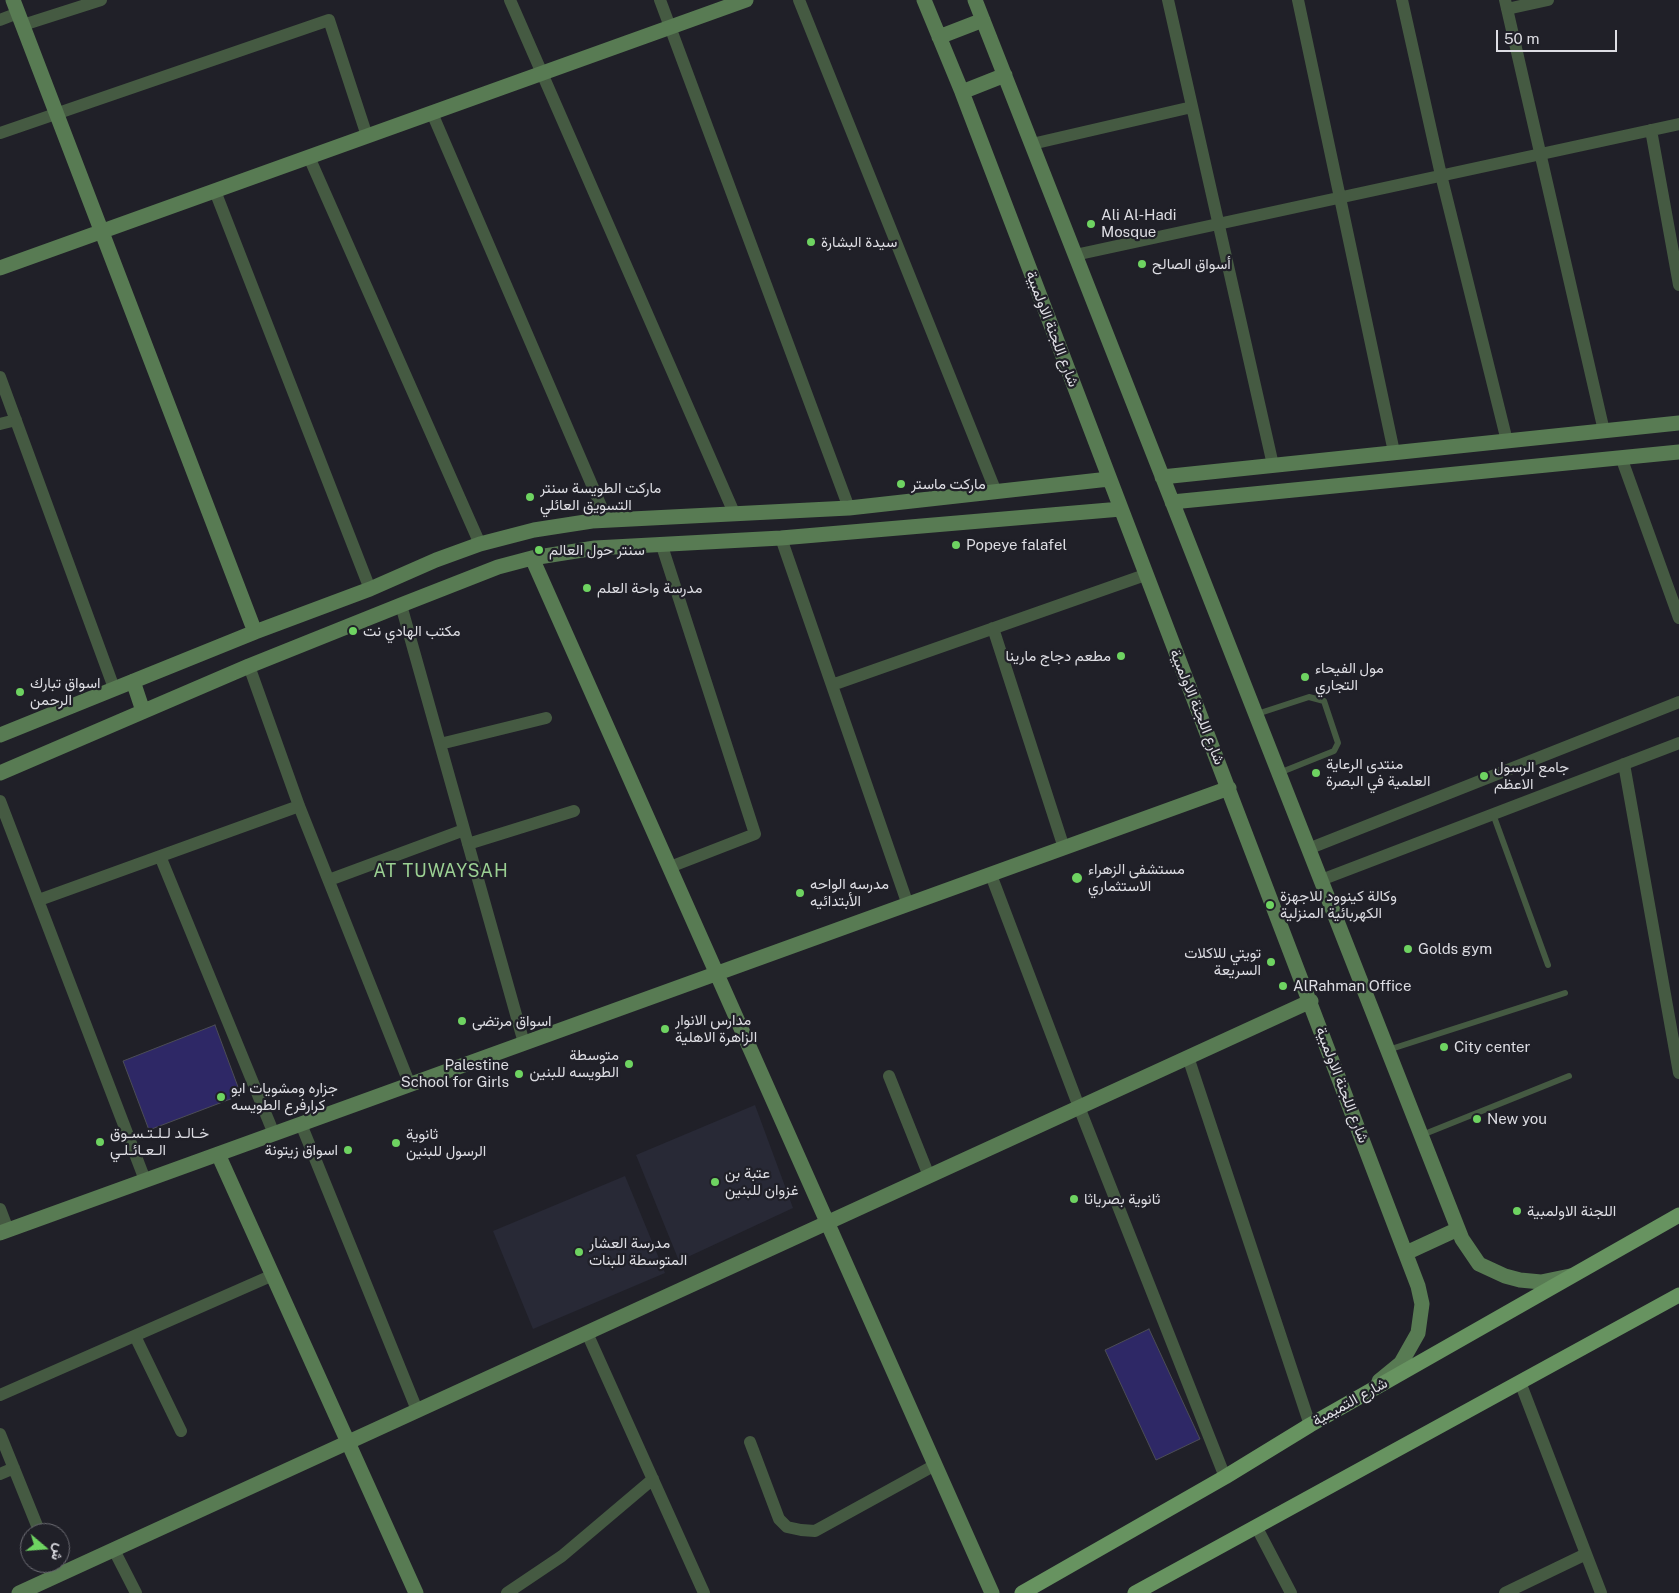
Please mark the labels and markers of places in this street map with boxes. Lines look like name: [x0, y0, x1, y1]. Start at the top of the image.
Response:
place label: Ali Al-Hadi Mosque: [1101, 206, 1177, 241]
marker: Ali Al-Hadi Mosque: [1085, 218, 1097, 230]
place label: سيدة البشارة: [821, 233, 897, 251]
marker: سيدة البشارة: [805, 236, 817, 248]
place label: أسواق الصالح: [1152, 255, 1231, 273]
marker: أسواق الصالح: [1136, 258, 1148, 270]
place label: ماركت ماستر: [911, 475, 986, 493]
marker: ماركت ماستر: [895, 478, 907, 490]
place label: ماركت الطويسة سنتر التسويق العائلي: [540, 479, 661, 514]
marker: ماركت الطويسة سنتر التسويق العائلي: [524, 491, 536, 503]
place label: Popeye falafel: [966, 536, 1067, 554]
marker: Popeye falafel: [950, 539, 962, 551]
place label: سنتر حول العالم: [549, 541, 645, 559]
marker: سنتر حول العالم: [533, 544, 545, 556]
place label: مدرسة واحة العلم: [597, 579, 702, 597]
marker: مدرسة واحة العلم: [581, 582, 593, 594]
place label: مكتب الهادي نت: [363, 622, 460, 640]
marker: مكتب الهادي نت: [347, 625, 359, 637]
place label: مطعم دجاج مارينا: [1006, 647, 1111, 665]
marker: مطعم دجاج مارينا: [1115, 650, 1127, 662]
place label: مول الفيحاء التجاري: [1315, 659, 1384, 694]
marker: مول الفيحاء التجاري: [1299, 671, 1311, 683]
place label: اسواق تبارك الرحمن: [30, 674, 101, 709]
marker: اسواق تبارك الرحمن: [14, 686, 26, 698]
place label: منتدى الرعاية العلمية في البصرة: [1326, 755, 1430, 790]
place label: جامع الرسول الاعظم: [1494, 758, 1569, 793]
marker: منتدى الرعاية العلمية في البصرة: [1310, 767, 1322, 779]
marker: جامع الرسول الاعظم: [1478, 770, 1490, 782]
place label: مستشفى الزهراء الاستثماري: [1088, 860, 1185, 895]
marker: مستشفى الزهراء الاستثماري: [1070, 871, 1084, 885]
place label: مدرسه الواحه الأبتدائيه: [810, 875, 889, 910]
marker: مدرسه الواحه الأبتدائيه: [794, 887, 806, 899]
place label: وكالة كينوود للاجهزة الكهربائية المنزلية: [1280, 887, 1397, 922]
marker: وكالة كينوود للاجهزة الكهربائية المنزلية: [1264, 899, 1276, 911]
place label: Golds gym: [1418, 940, 1492, 958]
marker: Golds gym: [1402, 943, 1414, 955]
place label: تويتي للاكلات السريعة: [1184, 944, 1261, 979]
marker: تويتي للاكلات السريعة: [1265, 956, 1277, 968]
place label: AlRahman Office: [1293, 977, 1411, 995]
marker: AlRahman Office: [1277, 980, 1289, 992]
place label: مدارس الانوار الزاهرة الاهلية: [675, 1011, 757, 1046]
place label: اسواق مرتضى: [472, 1012, 551, 1030]
marker: اسواق مرتضى: [456, 1015, 468, 1027]
marker: مدارس الانوار الزاهرة الاهلية: [659, 1023, 671, 1035]
place label: City center: [1454, 1038, 1530, 1056]
marker: City center: [1438, 1041, 1450, 1053]
place label: متوسطة الطويسه للبنين: [530, 1046, 619, 1081]
place label: Palestine School for Girls: [401, 1056, 509, 1091]
marker: متوسطة الطويسه للبنين: [623, 1058, 635, 1070]
marker: Palestine School for Girls: [513, 1068, 525, 1080]
place label: جزاره ومشويات ابو كرارفرع الطويسه: [231, 1079, 338, 1114]
marker: جزاره ومشويات ابو كرارفرع الطويسه: [215, 1091, 227, 1103]
place label: New you: [1487, 1110, 1547, 1128]
marker: New you: [1471, 1113, 1483, 1125]
place label: خـالـد لـلـتـسـوق الـعـائـلـي: [110, 1124, 209, 1159]
place label: ثانوية الرسول للبنين: [406, 1125, 486, 1160]
marker: خـالـد لـلـتـسـوق الـعـائـلـي: [94, 1136, 106, 1148]
marker: ثانوية الرسول للبنين: [390, 1137, 402, 1149]
place label: اسواق زيتونة: [265, 1141, 338, 1159]
marker: اسواق زيتونة: [342, 1144, 354, 1156]
place label: عتبة بن غزوان للبنين: [725, 1164, 798, 1199]
marker: عتبة بن غزوان للبنين: [709, 1176, 721, 1188]
place label: ثانوية بصرياثا: [1084, 1190, 1161, 1208]
marker: ثانوية بصرياثا: [1068, 1193, 1080, 1205]
place label: اللجنة الاولمبية: [1527, 1202, 1616, 1220]
marker: اللجنة الاولمبية: [1511, 1205, 1523, 1217]
place label: مدرسة العشار المتوسطة للبنات: [589, 1234, 687, 1269]
marker: مدرسة العشار المتوسطة للبنات: [573, 1246, 585, 1258]

